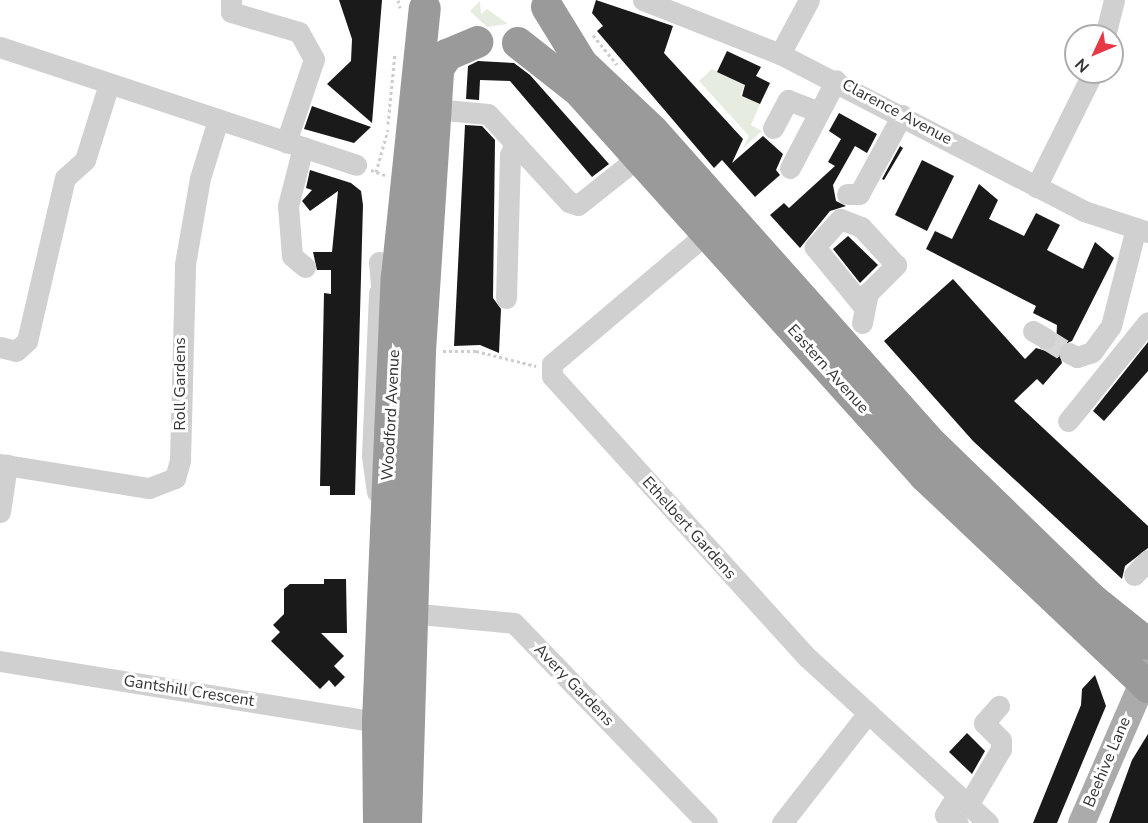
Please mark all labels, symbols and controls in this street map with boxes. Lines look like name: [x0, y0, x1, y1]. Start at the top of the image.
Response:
north arrow: [1064, 24, 1124, 84]
text: N: [1070, 53, 1095, 77]
street label: Clarence Avenue: [839, 75, 955, 149]
street label: Eastern Avenue: [783, 321, 873, 417]
street label: Roll Gardens: [170, 337, 190, 431]
street label: Woodford Avenue: [378, 349, 404, 481]
street label: Ethelbert Gardens: [638, 473, 740, 583]
street label: Avery Gardens: [530, 640, 618, 730]
street label: Gantshill Crescent: [122, 671, 256, 711]
street label: Beehive Lane: [1079, 714, 1135, 810]

